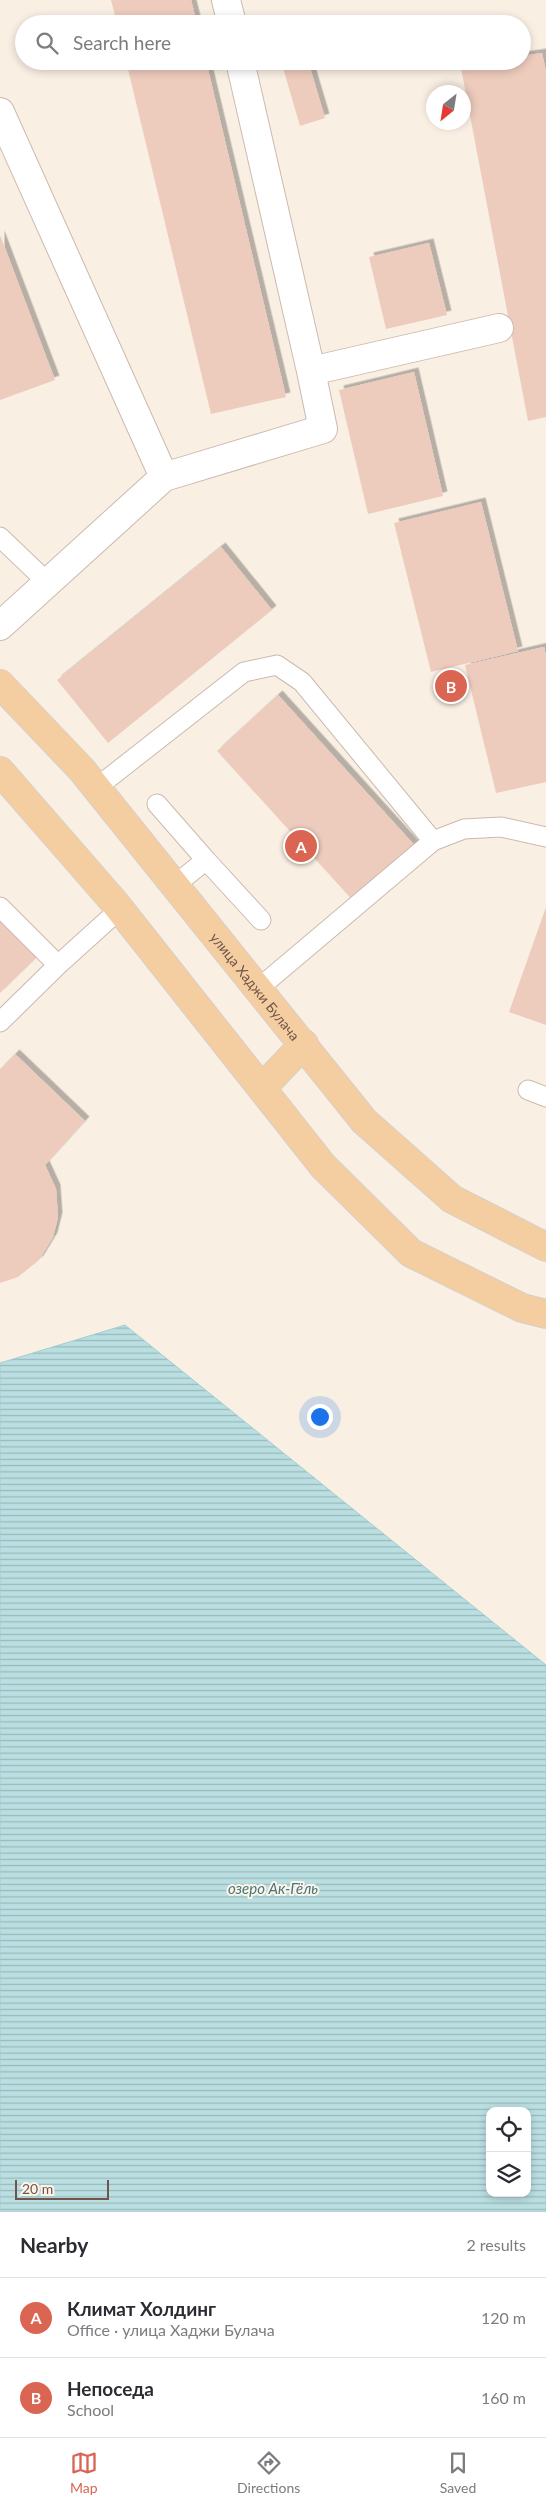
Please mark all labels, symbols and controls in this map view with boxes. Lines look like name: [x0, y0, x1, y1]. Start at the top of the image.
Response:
search box: [15, 15, 531, 70]
icon: search: [33, 29, 61, 57]
text: Search here: [73, 31, 171, 54]
north arrow: [426, 85, 471, 130]
pin: B: [435, 667, 467, 705]
pin: A: [285, 827, 317, 865]
street label: улица Хаджи Булача: [207, 929, 304, 1043]
your location: [307, 1404, 333, 1430]
water label: озеро Ак-Гёль: [228, 1879, 318, 1897]
map controls: [486, 2107, 531, 2197]
button: locate: [486, 2107, 531, 2152]
button: layers: [486, 2152, 531, 2197]
scale bar: [15, 2177, 109, 2200]
text: 20 m: [22, 2180, 53, 2197]
text: Nearby: [20, 2232, 88, 2257]
text: 2 results: [466, 2235, 526, 2254]
text: Климат Холдинг: [67, 2297, 216, 2320]
text: A: [30, 2308, 42, 2327]
text: 120 m: [481, 2308, 526, 2327]
text: Office · улица Хаджи Булача: [67, 2320, 275, 2339]
text: Непоседа: [67, 2377, 154, 2400]
text: B: [31, 2388, 41, 2407]
text: 160 m: [481, 2388, 526, 2407]
text: School: [67, 2400, 114, 2419]
tab: Map: [70, 2449, 98, 2496]
tab: Directions: [237, 2449, 300, 2496]
tab: Saved: [440, 2449, 476, 2496]

